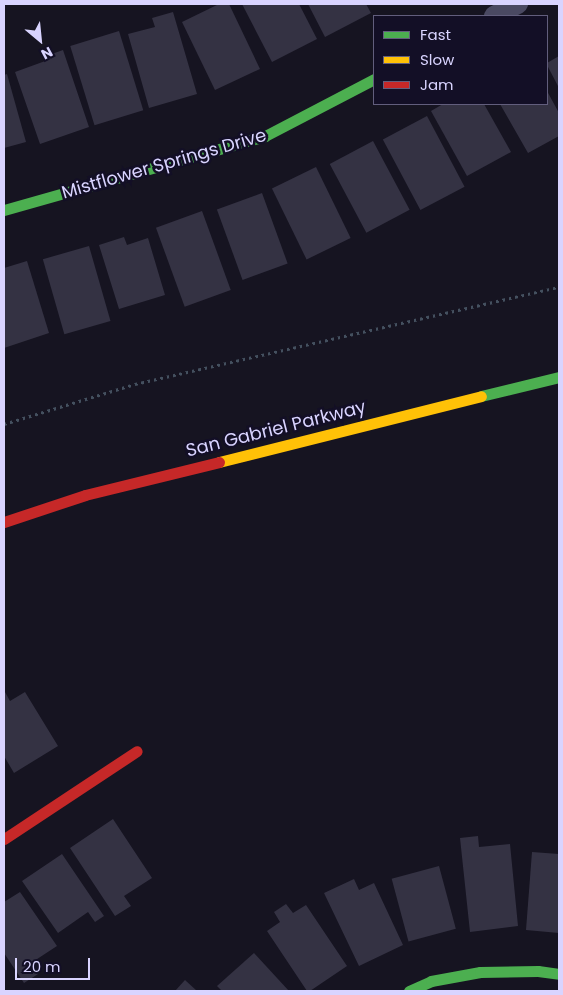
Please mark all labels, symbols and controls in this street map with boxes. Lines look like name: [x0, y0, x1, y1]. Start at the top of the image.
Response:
north arrow: [15, 15, 65, 65]
legend: [373, 15, 548, 105]
text: Fast: [420, 24, 451, 45]
text: N: [38, 42, 56, 65]
text: Slow: [420, 49, 454, 70]
text: Jam: [420, 74, 454, 95]
street label: Mistflower Springs Drive: [59, 124, 269, 204]
street label: San Gabriel Parkway: [184, 396, 368, 462]
scale bar: [18, 948, 92, 980]
text: 20 m: [23, 956, 61, 977]

